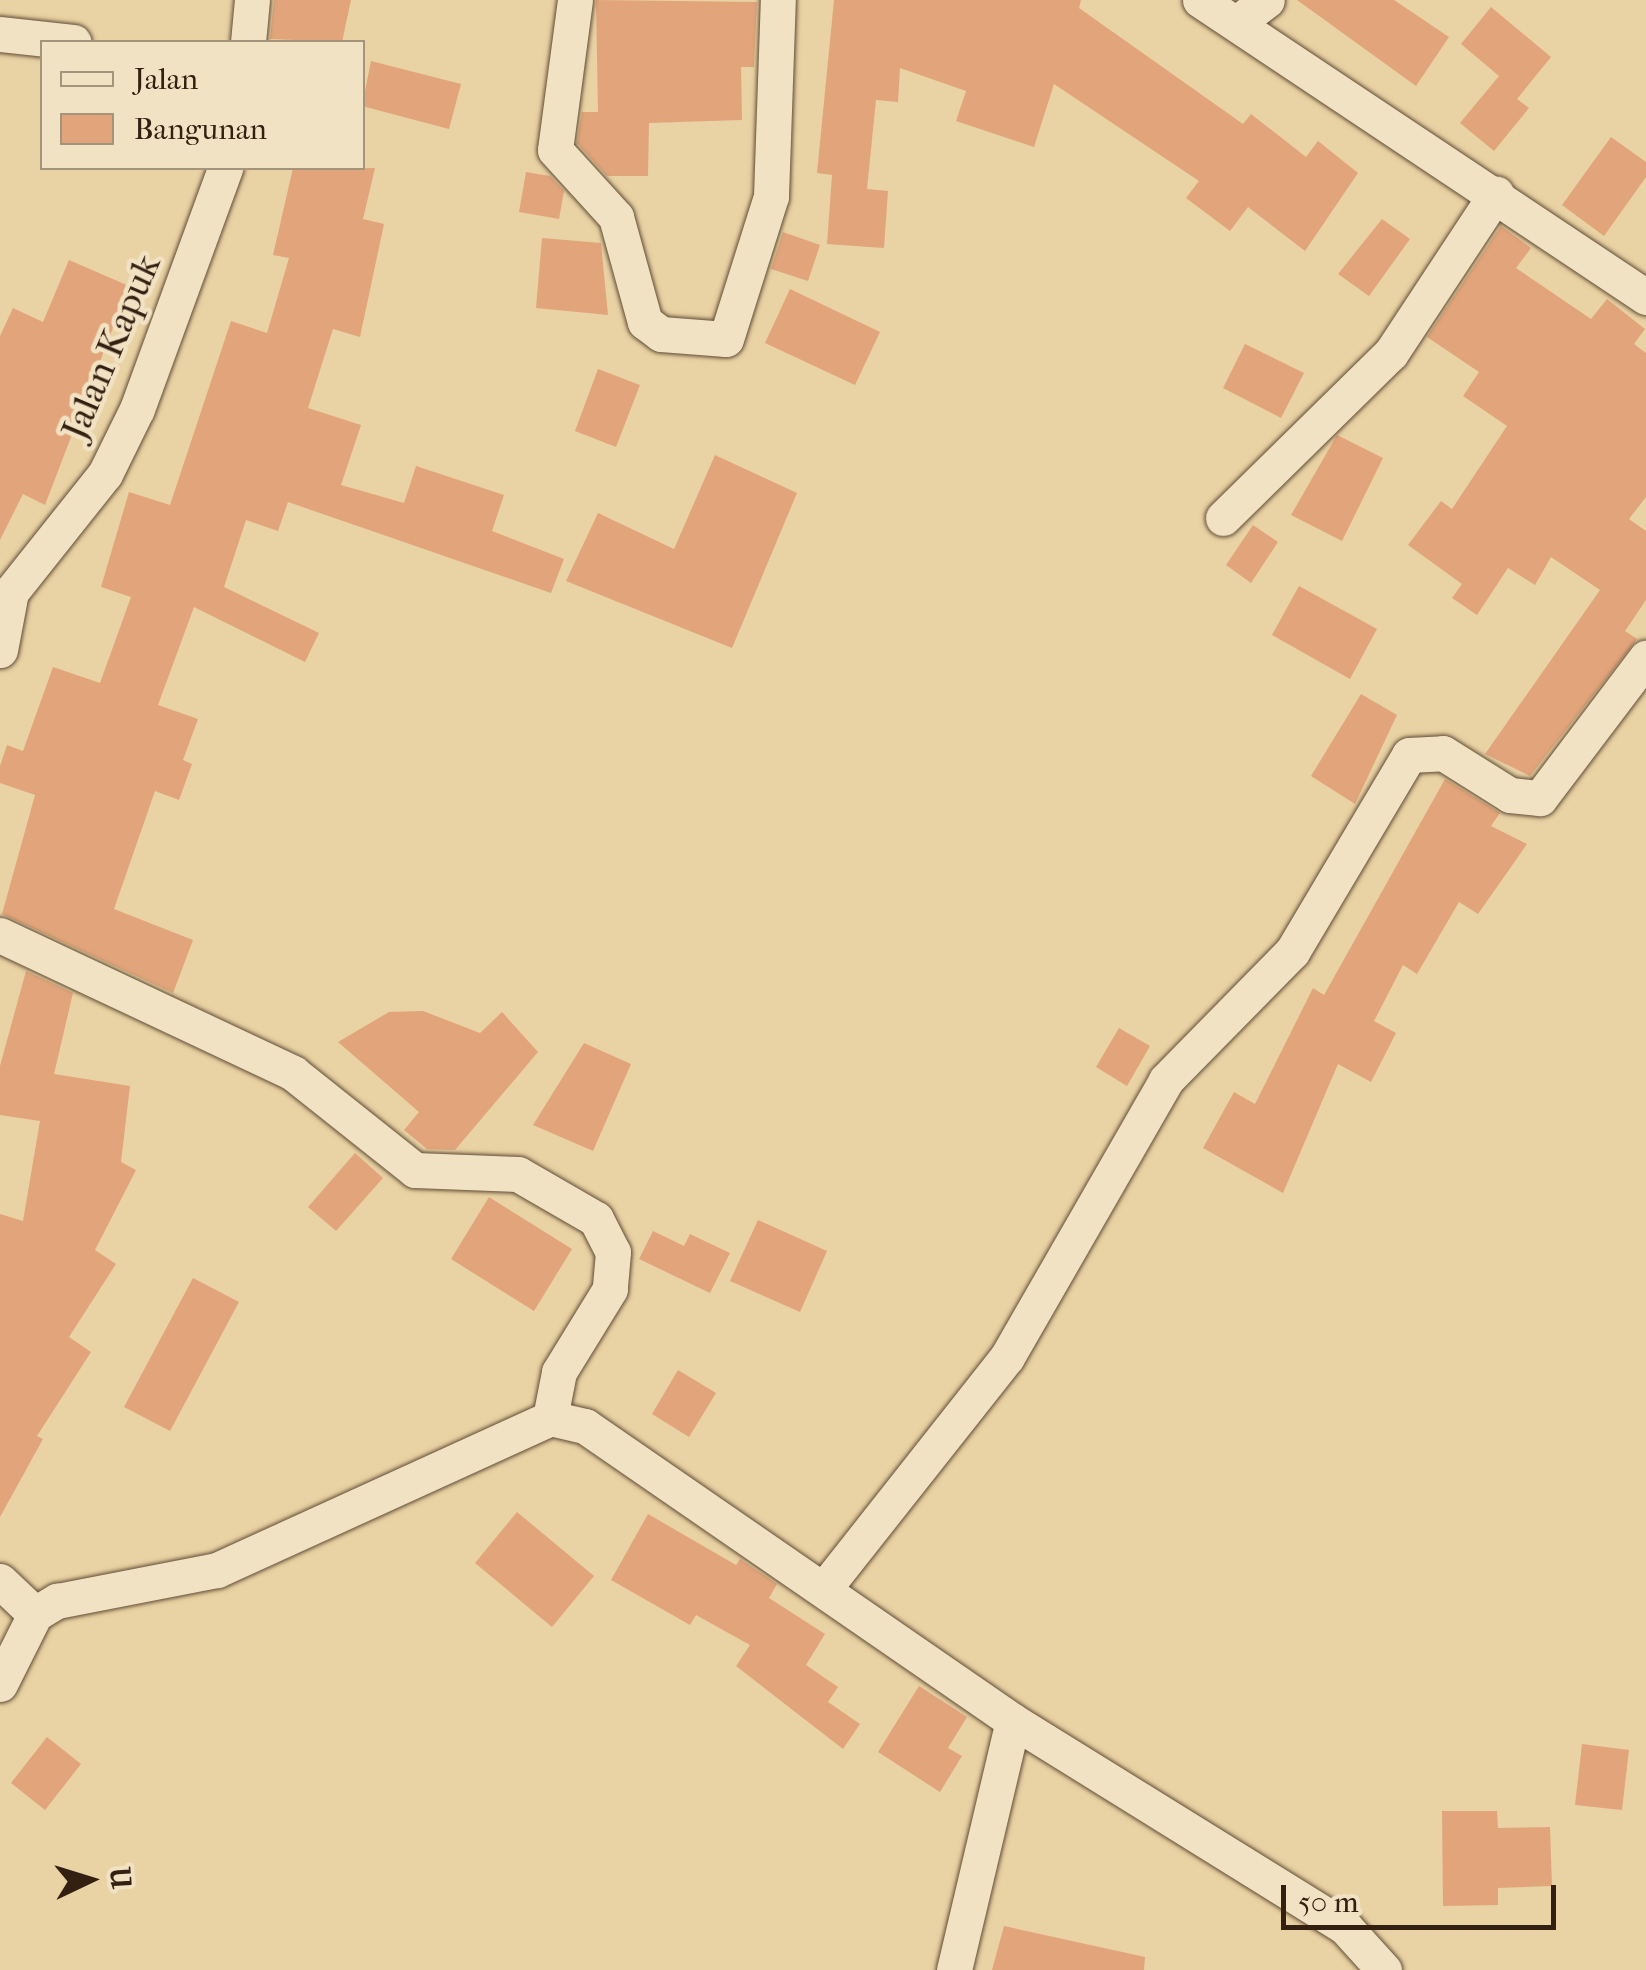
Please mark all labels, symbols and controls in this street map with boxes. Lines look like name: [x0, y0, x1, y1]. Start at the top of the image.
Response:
legend: [40, 40, 365, 170]
text: Jalan: [134, 62, 198, 97]
text: Bangunan: [134, 112, 267, 147]
street label: Jalan Kapuk: [52, 248, 170, 446]
north arrow: [40, 1830, 140, 1930]
scale bar: [1286, 1865, 1561, 1927]
text: U: [103, 1866, 138, 1890]
text: 50 m: [1298, 1885, 1359, 1920]

